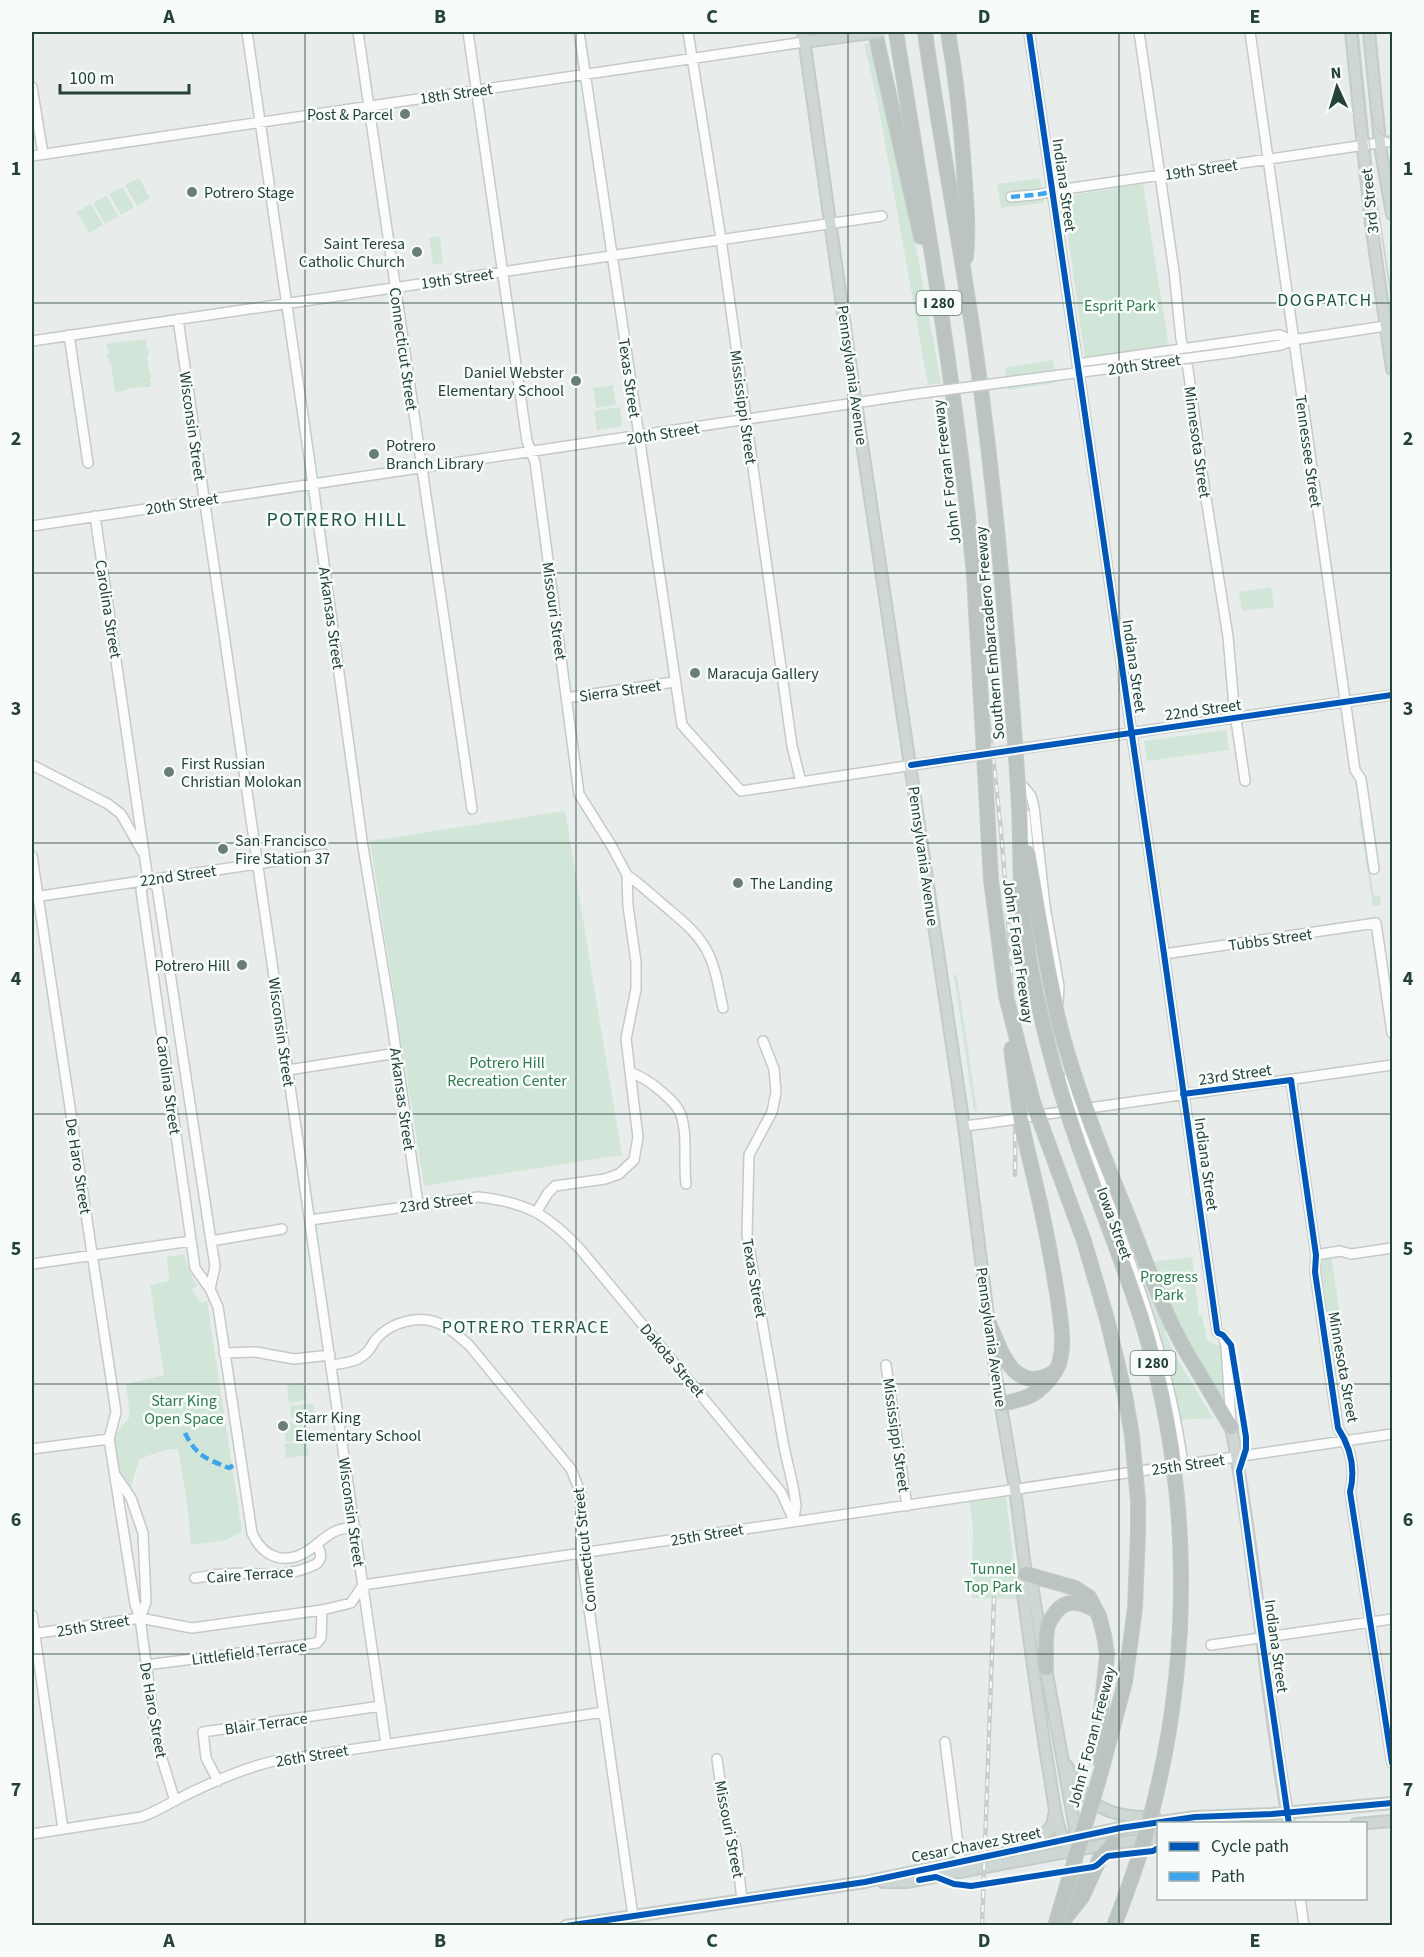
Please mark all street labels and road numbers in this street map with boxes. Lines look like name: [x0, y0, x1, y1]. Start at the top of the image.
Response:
street label: 18th Street: [418, 78, 495, 110]
street label: Indiana Street: [1047, 137, 1082, 234]
street label: 19th Street: [1163, 154, 1240, 186]
street label: 3rd Street: [1356, 167, 1384, 235]
street label: 19th Street: [419, 263, 496, 295]
street label: Connecticut Street: [383, 286, 423, 413]
road number: I 280: [916, 291, 962, 315]
street label: Pennsylvania Avenue: [831, 304, 873, 446]
street label: Texas Street: [613, 337, 646, 420]
street label: Mississippi Street: [724, 349, 762, 466]
street label: 20th Street: [1106, 349, 1183, 381]
street label: Wisconsin Street: [173, 370, 211, 483]
street label: Minnesota Street: [1178, 385, 1216, 500]
street label: Tennessee Street: [1289, 393, 1327, 509]
street label: John F Foran Freeway: [927, 398, 967, 545]
street label: 20th Street: [625, 417, 702, 451]
street label: 20th Street: [144, 487, 221, 521]
street label: Southern Embarcadero Freeway: [970, 525, 1010, 741]
street label: Carolina Street: [89, 558, 127, 661]
street label: Missouri Street: [536, 561, 572, 662]
street label: Arkansas Street: [313, 565, 349, 672]
street label: Indiana Street: [1117, 618, 1152, 715]
street label: Sierra Street: [578, 674, 663, 708]
street label: 22nd Street: [1164, 694, 1243, 726]
street label: Pennsylvania Avenue: [902, 785, 944, 927]
street label: 22nd Street: [139, 860, 218, 892]
street label: John F Foran Freeway: [997, 878, 1039, 1025]
street label: Tubbs Street: [1227, 923, 1314, 957]
street label: Wisconsin Street: [262, 976, 300, 1089]
street label: Carolina Street: [150, 1034, 186, 1136]
street label: Arkansas Street: [384, 1046, 420, 1153]
street label: 23rd Street: [1197, 1059, 1274, 1091]
street label: Indiana Street: [1189, 1116, 1224, 1213]
street label: De Haro Street: [60, 1117, 97, 1216]
street label: Iowa Street: [1091, 1184, 1138, 1263]
street label: 23rd Street: [398, 1188, 475, 1218]
street label: Texas Street: [736, 1237, 772, 1320]
street label: Pennsylvania Avenue: [970, 1266, 1012, 1408]
street label: Minnesota Street: [1322, 1310, 1364, 1425]
street label: Dakota Street: [635, 1319, 710, 1403]
road number: I 280: [1130, 1351, 1176, 1375]
street label: Mississippi Street: [877, 1377, 915, 1494]
street label: 25th Street: [1150, 1449, 1227, 1481]
street label: Wisconsin Street: [332, 1456, 370, 1569]
street label: Connecticut Street: [567, 1486, 602, 1613]
street label: 25th Street: [669, 1518, 746, 1552]
street label: Caire Terrace: [206, 1561, 294, 1589]
street label: Indiana Street: [1259, 1598, 1294, 1695]
street label: 25th Street: [55, 1609, 132, 1643]
street label: Littlefield Terrace: [190, 1635, 308, 1671]
street label: De Haro Street: [134, 1661, 172, 1760]
street label: John F Foran Freeway: [1063, 1664, 1122, 1810]
street label: Blair Terrace: [223, 1707, 309, 1741]
street label: 26th Street: [274, 1739, 351, 1773]
street label: Missouri Street: [709, 1778, 749, 1881]
street label: Cesar Chavez Street: [909, 1821, 1044, 1868]

